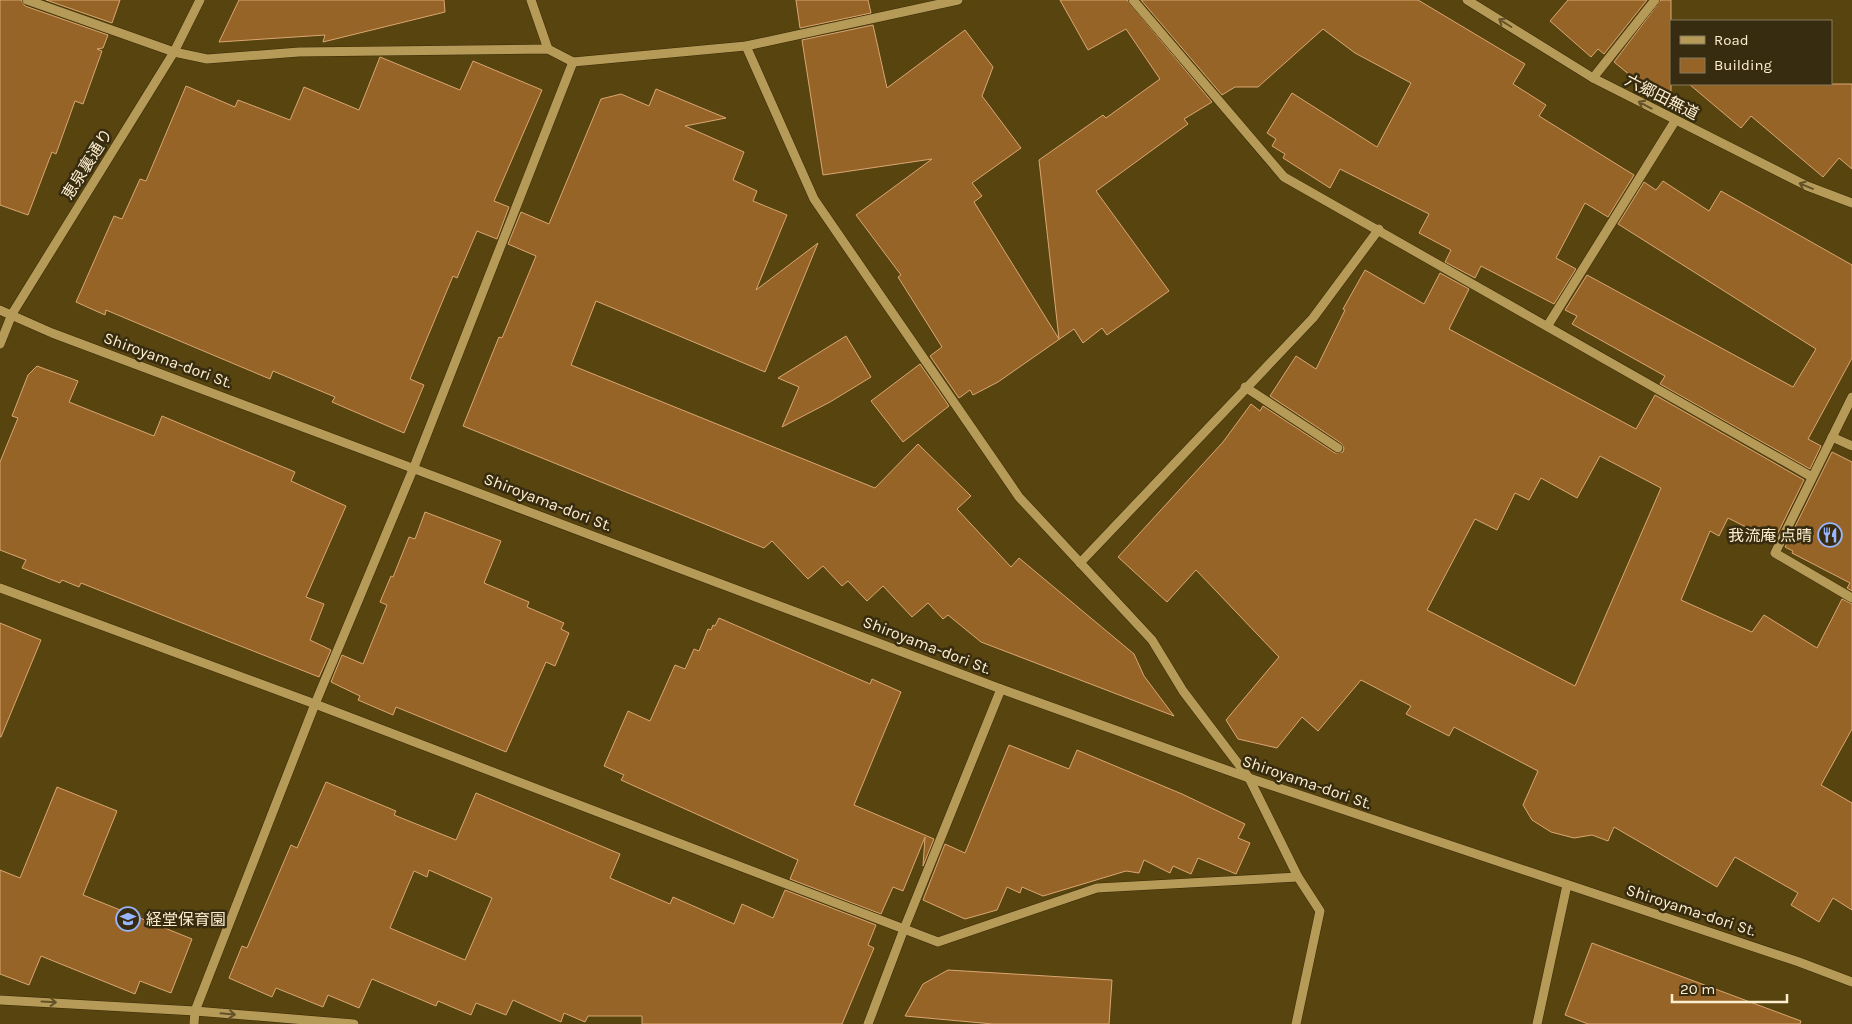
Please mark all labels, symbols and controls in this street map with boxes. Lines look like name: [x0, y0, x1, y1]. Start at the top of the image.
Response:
one-way arrow: [1499, 18, 1513, 28]
legend: [1670, 20, 1832, 85]
text: Road: [1714, 31, 1749, 49]
text: Building: [1714, 56, 1772, 74]
street label: 六郷田無道: [1622, 70, 1702, 124]
one-way arrow: [1638, 100, 1653, 110]
street label: 恵泉裏通り: [58, 125, 116, 203]
one-way arrow: [1799, 180, 1814, 190]
street label: Shiroyama-dori St.: [101, 328, 235, 392]
street label: Shiroyama-dori St.: [481, 469, 615, 535]
restaurant icon: 我流庵 点晴: [1817, 522, 1843, 548]
place label: 我流庵 点晴: [1728, 526, 1812, 545]
street label: Shiroyama-dori St.: [860, 612, 994, 678]
street label: Shiroyama-dori St.: [1240, 751, 1374, 813]
street label: Shiroyama-dori St.: [1624, 880, 1758, 940]
school or university icon: 経堂保育園: [115, 906, 141, 932]
place label: 経堂保育園: [146, 910, 226, 929]
scale bar: [1672, 972, 1787, 1004]
text: 20 m: [1680, 980, 1715, 998]
one-way arrow: [40, 998, 56, 1007]
one-way arrow: [220, 1009, 236, 1018]

